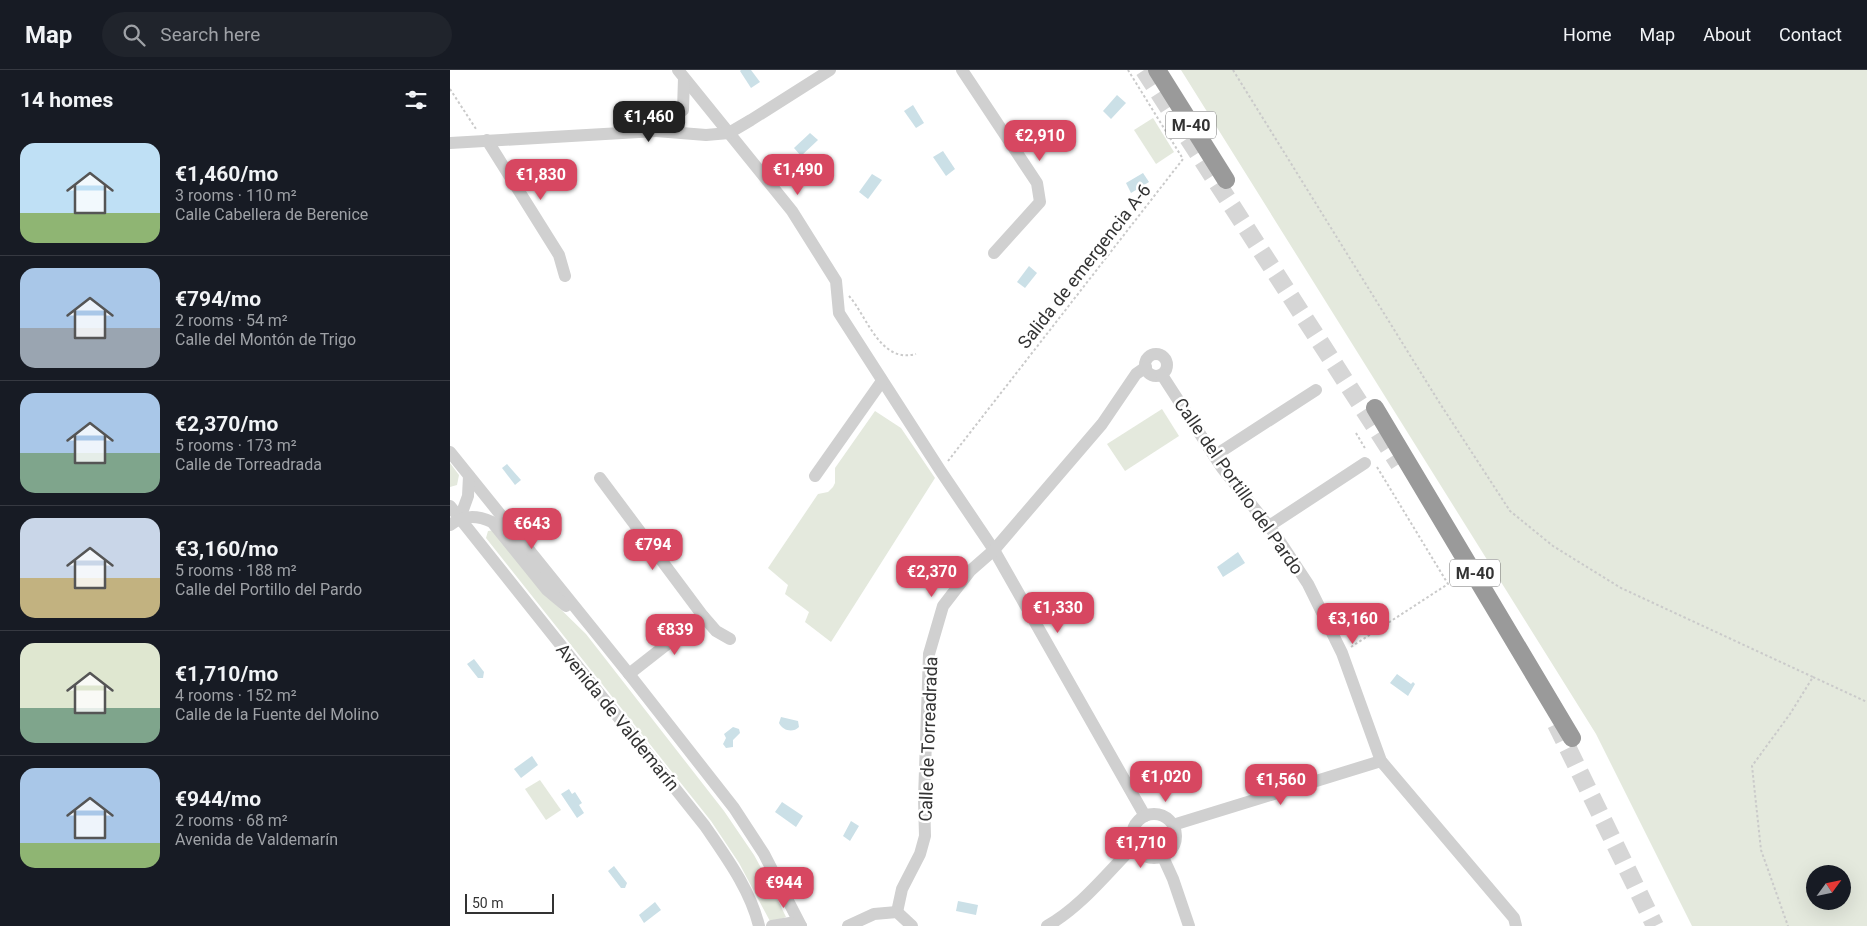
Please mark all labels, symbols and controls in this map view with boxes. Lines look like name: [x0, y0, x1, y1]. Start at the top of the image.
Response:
search box: [102, 12, 452, 57]
text: Map: [25, 21, 72, 49]
icon: search: [120, 21, 148, 49]
text: Search here: [160, 23, 260, 46]
text: Home: [1563, 24, 1612, 45]
text: Map: [1640, 24, 1675, 45]
text: About: [1703, 24, 1751, 45]
text: Contact: [1779, 24, 1842, 45]
icon: filters: [402, 86, 430, 114]
text: 14 homes: [20, 88, 113, 112]
pin: €1,460: [608, 100, 690, 143]
text: €1,460: [624, 107, 674, 126]
road number: M-40: [1166, 112, 1216, 138]
pin: €2,910: [999, 119, 1081, 162]
text: €2,910: [1015, 126, 1065, 145]
pin: €1,490: [757, 154, 839, 196]
pin: €1,830: [500, 158, 582, 201]
text: €1,490: [773, 160, 823, 179]
text: €1,460/mo: [175, 162, 278, 186]
icon: home: [60, 163, 120, 223]
text: €1,830: [516, 165, 566, 184]
street label: Salida de emergencia A-6: [1013, 180, 1155, 352]
text: 3 rooms · 110 m²: [175, 186, 297, 205]
text: Calle Cabellera de Berenice: [175, 205, 368, 224]
text: €794/mo: [175, 287, 261, 311]
icon: home: [60, 288, 120, 348]
text: 2 rooms · 54 m²: [175, 311, 288, 330]
text: Calle del Montón de Trigo: [175, 330, 356, 349]
street label: Calle del Portillo del Pardo: [1170, 394, 1308, 578]
text: €2,370/mo: [175, 412, 278, 436]
icon: home: [60, 413, 120, 473]
text: 5 rooms · 173 m²: [175, 436, 297, 455]
text: Calle de Torreadrada: [175, 455, 322, 474]
pin: €643: [502, 508, 562, 550]
text: €643: [514, 514, 550, 533]
pin: €794: [623, 528, 683, 571]
text: €794: [635, 535, 671, 554]
text: €3,160/mo: [175, 537, 278, 561]
icon: home: [60, 538, 120, 598]
pin: €2,370: [891, 556, 973, 598]
road number: M-40: [1450, 559, 1500, 586]
text: 5 rooms · 188 m²: [175, 561, 297, 580]
text: €2,370: [907, 562, 957, 581]
text: Calle del Portillo del Pardo: [175, 580, 362, 599]
pin: €1,330: [1017, 592, 1099, 634]
text: €1,330: [1033, 598, 1083, 617]
pin: €3,160: [1312, 602, 1394, 645]
text: €3,160: [1328, 609, 1378, 628]
pin: €839: [645, 614, 705, 656]
text: €839: [657, 620, 693, 639]
street label: Avenida de Valdemarín: [552, 639, 684, 795]
street label: Calle de Torreadrada: [915, 656, 941, 822]
text: €1,710/mo: [175, 662, 278, 686]
icon: home: [60, 663, 120, 723]
text: 4 rooms · 152 m²: [175, 686, 297, 705]
text: Calle de la Fuente del Molino: [175, 705, 379, 724]
pin: €1,020: [1125, 760, 1207, 803]
pin: €1,560: [1240, 764, 1322, 806]
text: €1,020: [1141, 767, 1191, 786]
text: €1,560: [1256, 770, 1306, 789]
text: €944/mo: [175, 787, 261, 811]
icon: home: [60, 788, 120, 848]
text: 2 rooms · 68 m²: [175, 811, 288, 830]
pin: €1,710: [1100, 826, 1182, 869]
text: Avenida de Valdemarín: [175, 830, 338, 849]
text: €1,710: [1116, 833, 1166, 852]
north arrow: [1806, 865, 1851, 910]
map controls: [1806, 865, 1851, 910]
pin: €944: [754, 866, 814, 909]
text: €944: [766, 873, 802, 892]
scale bar: [465, 891, 554, 914]
text: 50 m: [472, 895, 504, 911]

